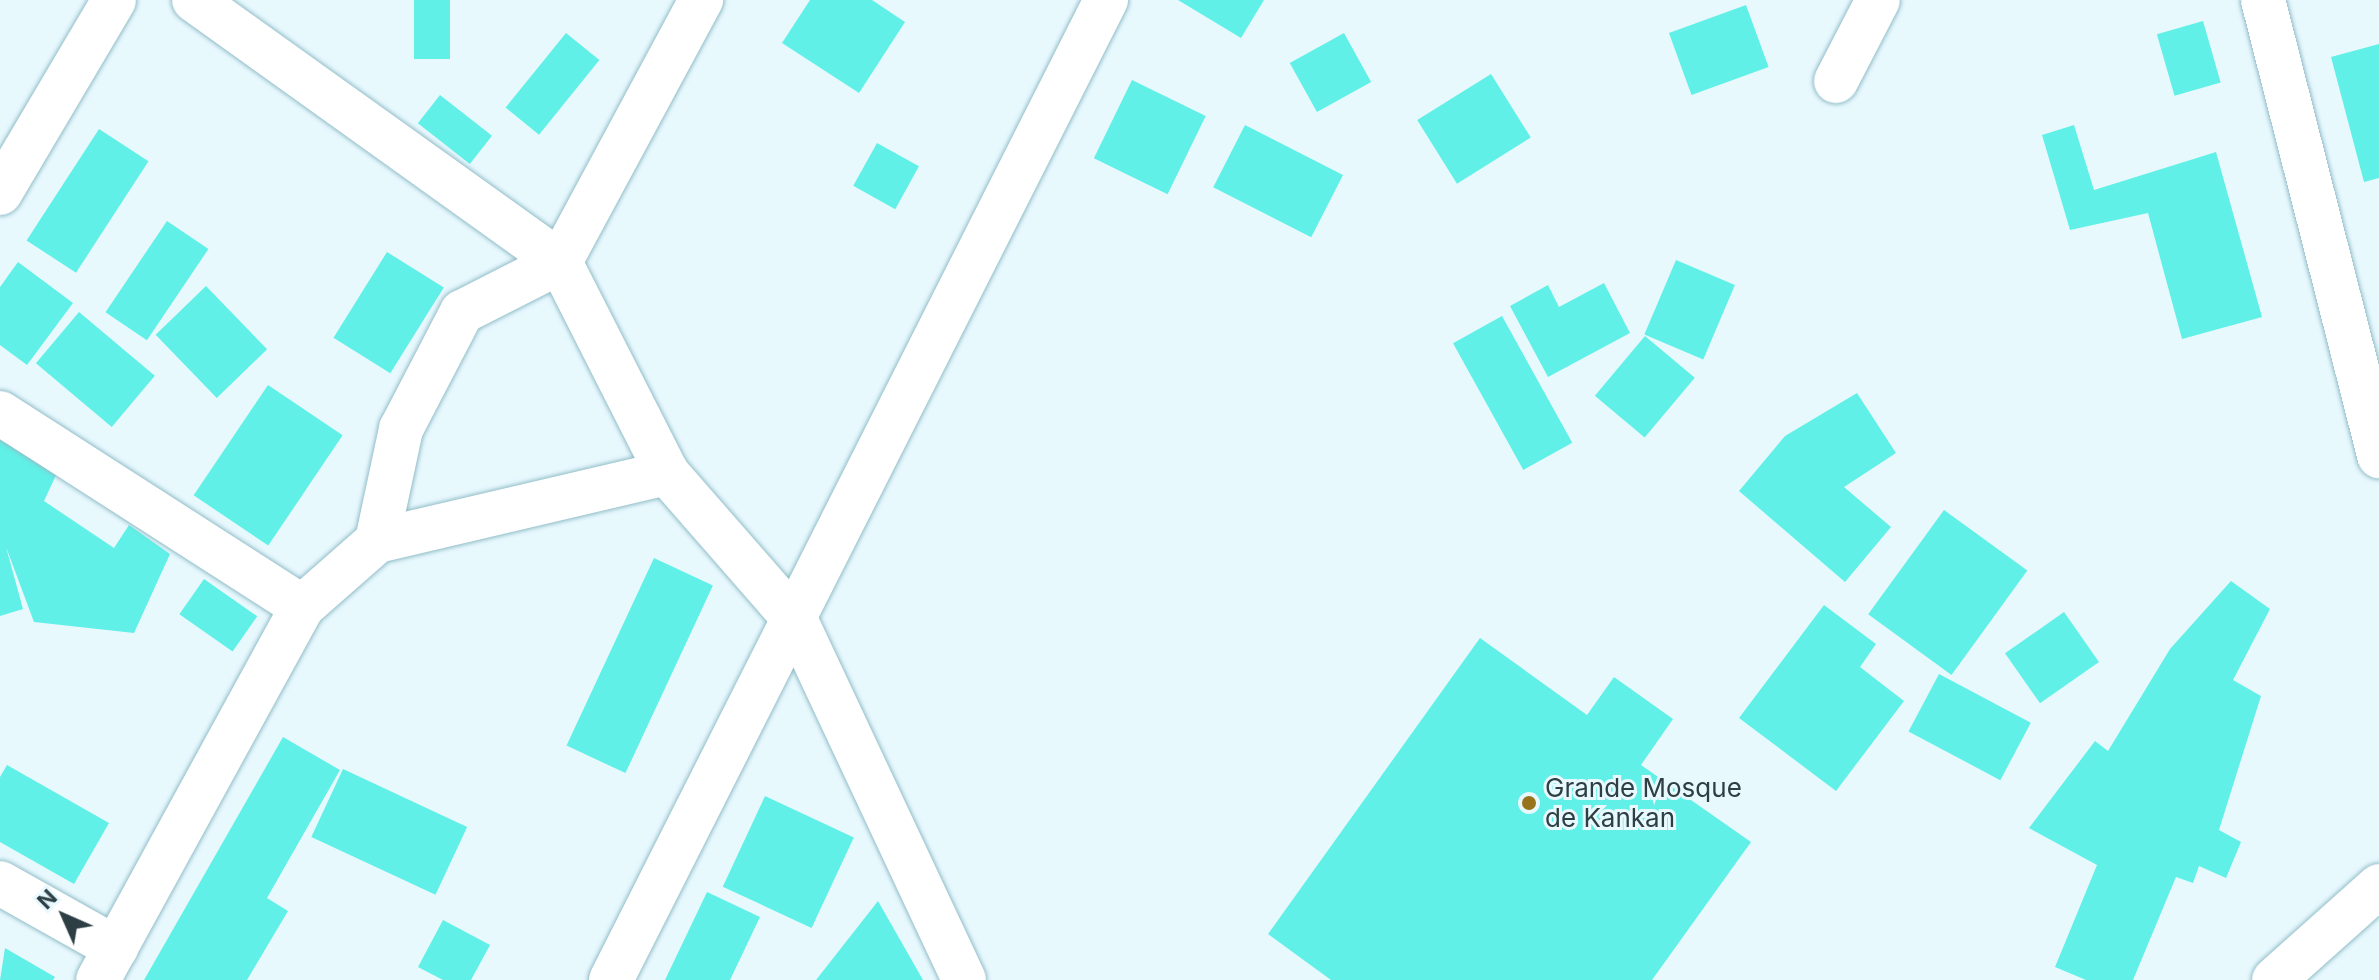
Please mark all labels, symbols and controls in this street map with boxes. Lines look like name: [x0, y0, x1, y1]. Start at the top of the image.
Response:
place label: Grande Mosque de Kankan: [1545, 772, 1742, 834]
marker: Grande Mosque de Kankan: [1520, 794, 1538, 812]
north arrow: [24, 876, 104, 956]
text: N: [32, 884, 62, 914]

